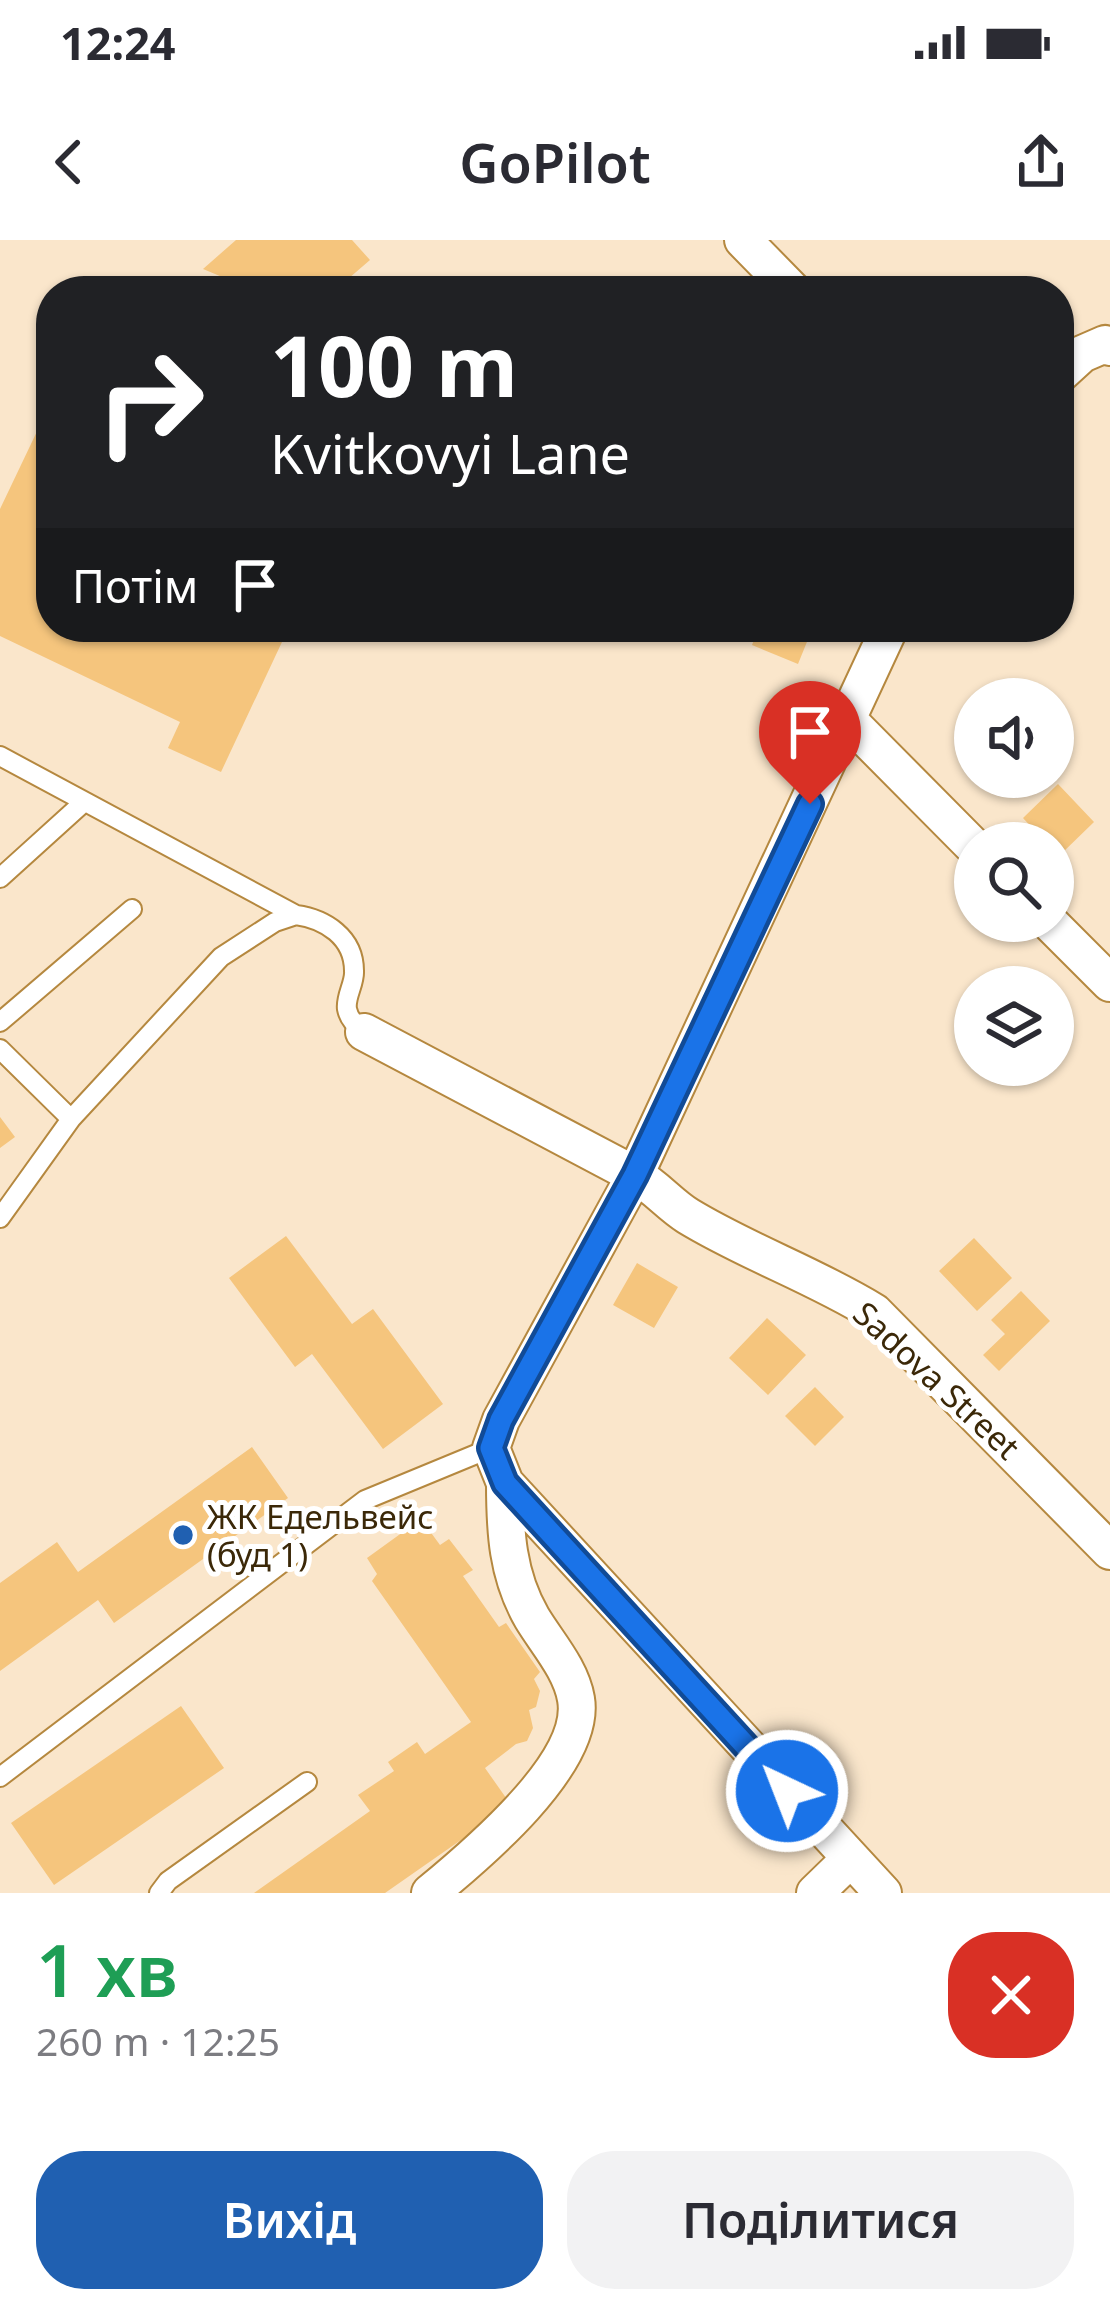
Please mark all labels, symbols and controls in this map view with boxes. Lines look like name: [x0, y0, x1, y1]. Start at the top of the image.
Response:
text: 12:24: [60, 12, 176, 73]
text: GoPilot: [459, 125, 651, 199]
icon: back: [36, 129, 102, 195]
icon: share: [1008, 129, 1074, 195]
text: 100 m: [270, 307, 518, 422]
icon: right: [72, 324, 228, 480]
text: Kvitkovyi Lane: [270, 416, 630, 490]
icon: arrive: [222, 552, 288, 618]
text: Потім: [72, 555, 198, 616]
map controls: [954, 678, 1074, 1086]
button: sound: [954, 678, 1074, 798]
pin: [759, 681, 861, 804]
icon: arrive: [777, 699, 843, 765]
button: search: [954, 822, 1074, 942]
button: layers: [954, 966, 1074, 1086]
street label: Sadova Street: [844, 1291, 1030, 1469]
place label: ЖК Едельвейс (буд 1): [207, 1494, 434, 1577]
marker: ЖК Едельвейс (буд 1): [170, 1522, 196, 1548]
position arrow: [724, 1728, 850, 1854]
text: 1 хв: [36, 1920, 178, 2018]
button: close: [948, 1932, 1074, 2058]
text: 260 m · 12:25: [36, 2014, 280, 2067]
button: Вихід: [36, 2151, 543, 2289]
button: Поділитися: [567, 2151, 1074, 2289]

